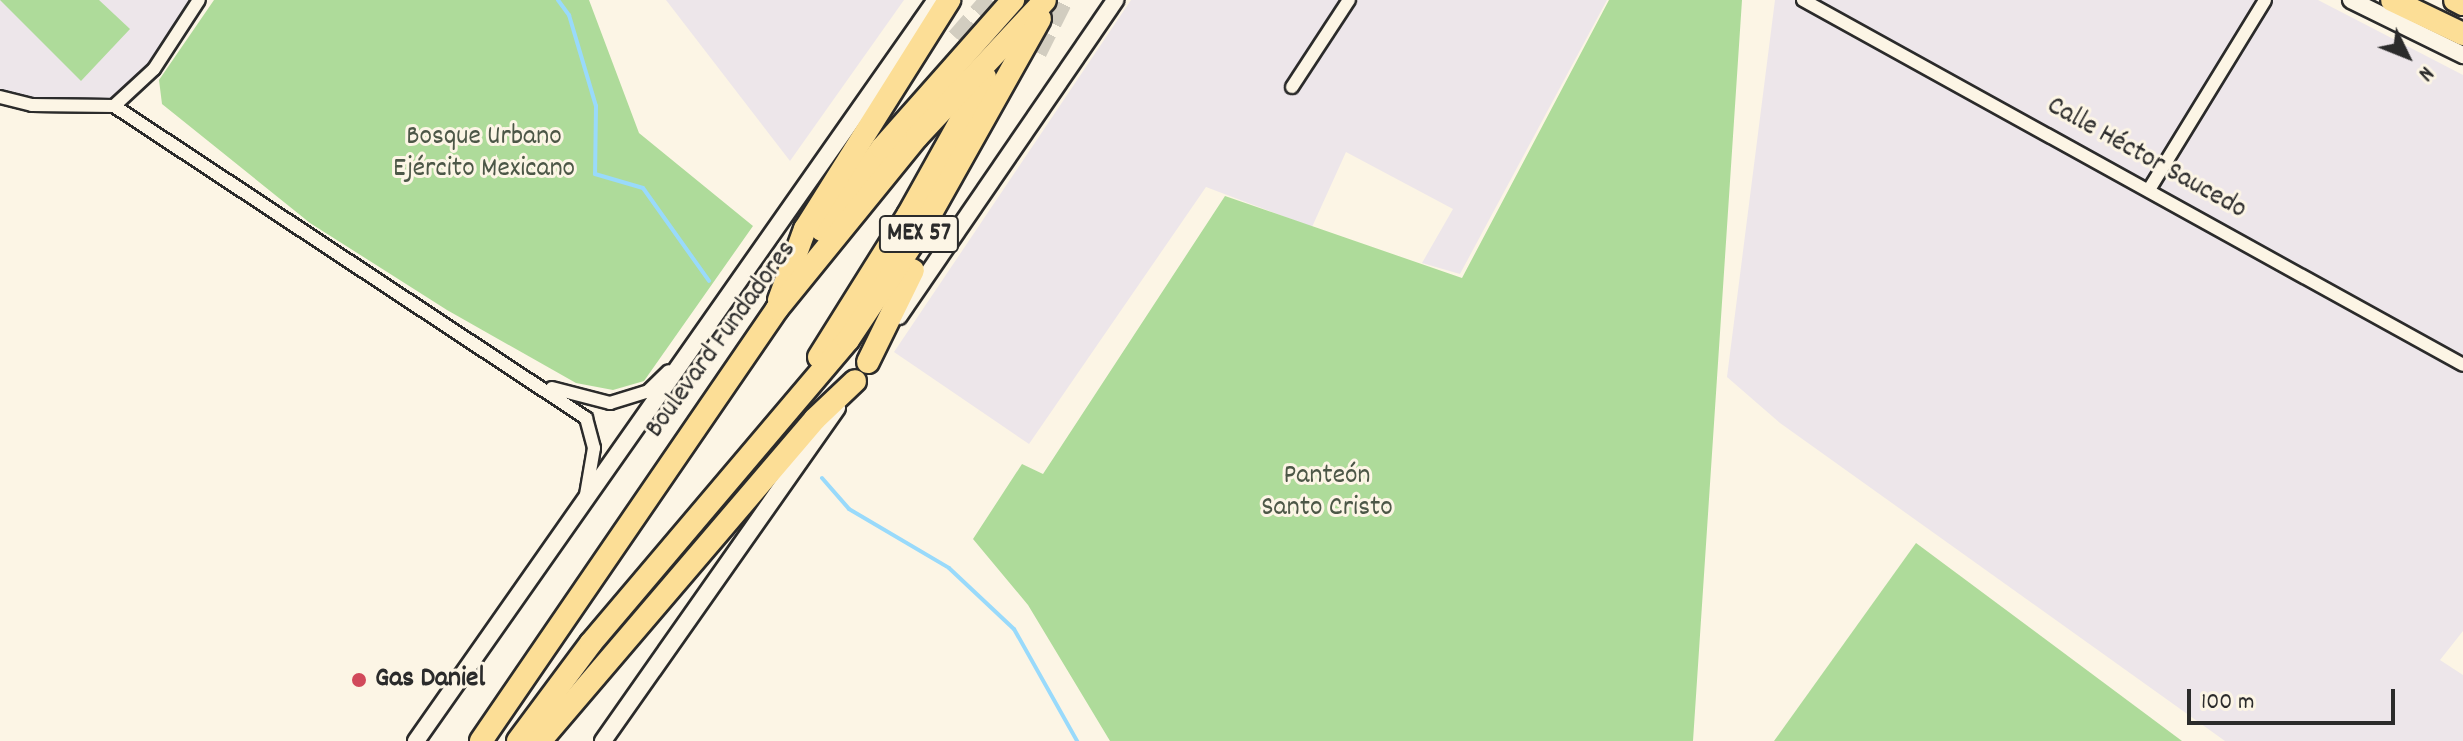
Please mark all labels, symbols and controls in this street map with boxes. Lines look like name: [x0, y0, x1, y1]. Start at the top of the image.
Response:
north arrow: [2367, 16, 2447, 96]
text: N: [2410, 58, 2440, 87]
street label: Calle Héctor Saucedo: [2040, 90, 2252, 228]
park label: Bosque Urbano Ejército Mexicano: [393, 121, 575, 187]
road number: MEX 57: [877, 212, 961, 256]
street label: Boulevard Fundadores: [639, 235, 805, 445]
park label: Panteón Santo Cristo: [1261, 460, 1393, 526]
place label: Gas Daniel: [375, 663, 485, 697]
marker: Gas Daniel: [350, 671, 368, 689]
scale bar: [2191, 673, 2399, 723]
text: 100 m: [2201, 686, 2254, 720]

